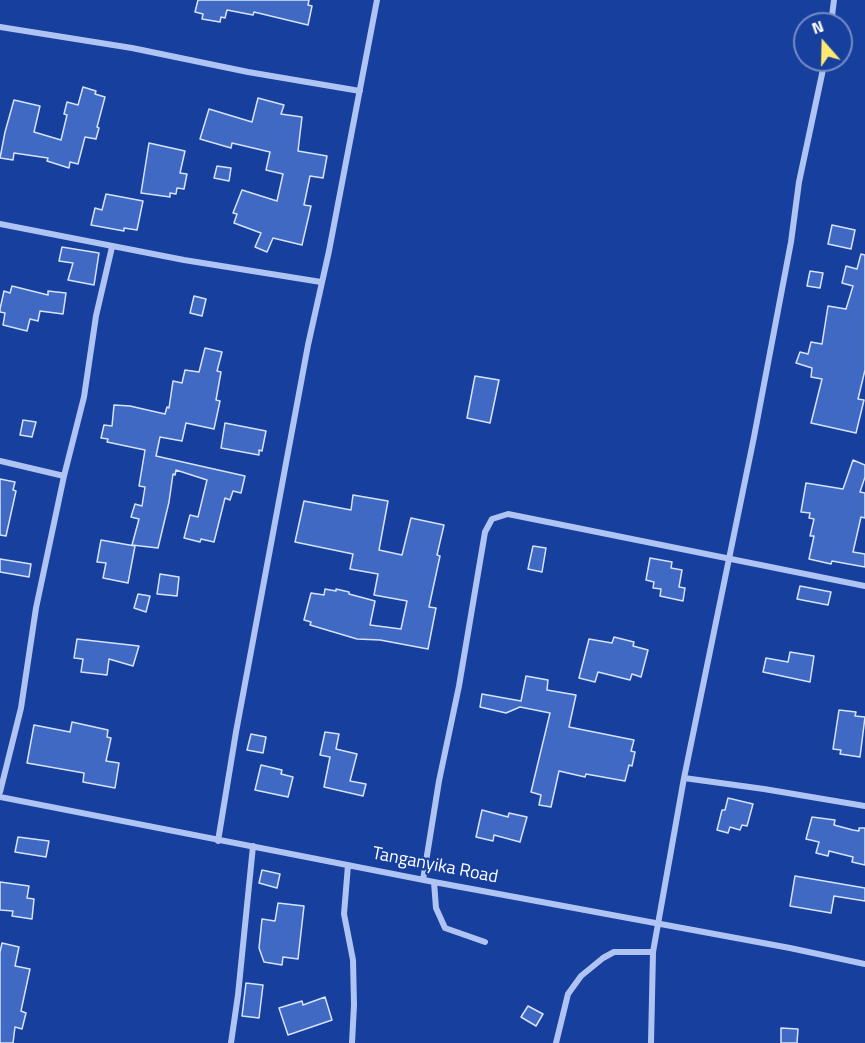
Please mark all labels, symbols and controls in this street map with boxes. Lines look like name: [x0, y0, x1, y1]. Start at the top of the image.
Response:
north arrow: [793, 12, 853, 72]
text: N: [808, 14, 827, 40]
street label: Tanganyika Road: [370, 843, 500, 889]

